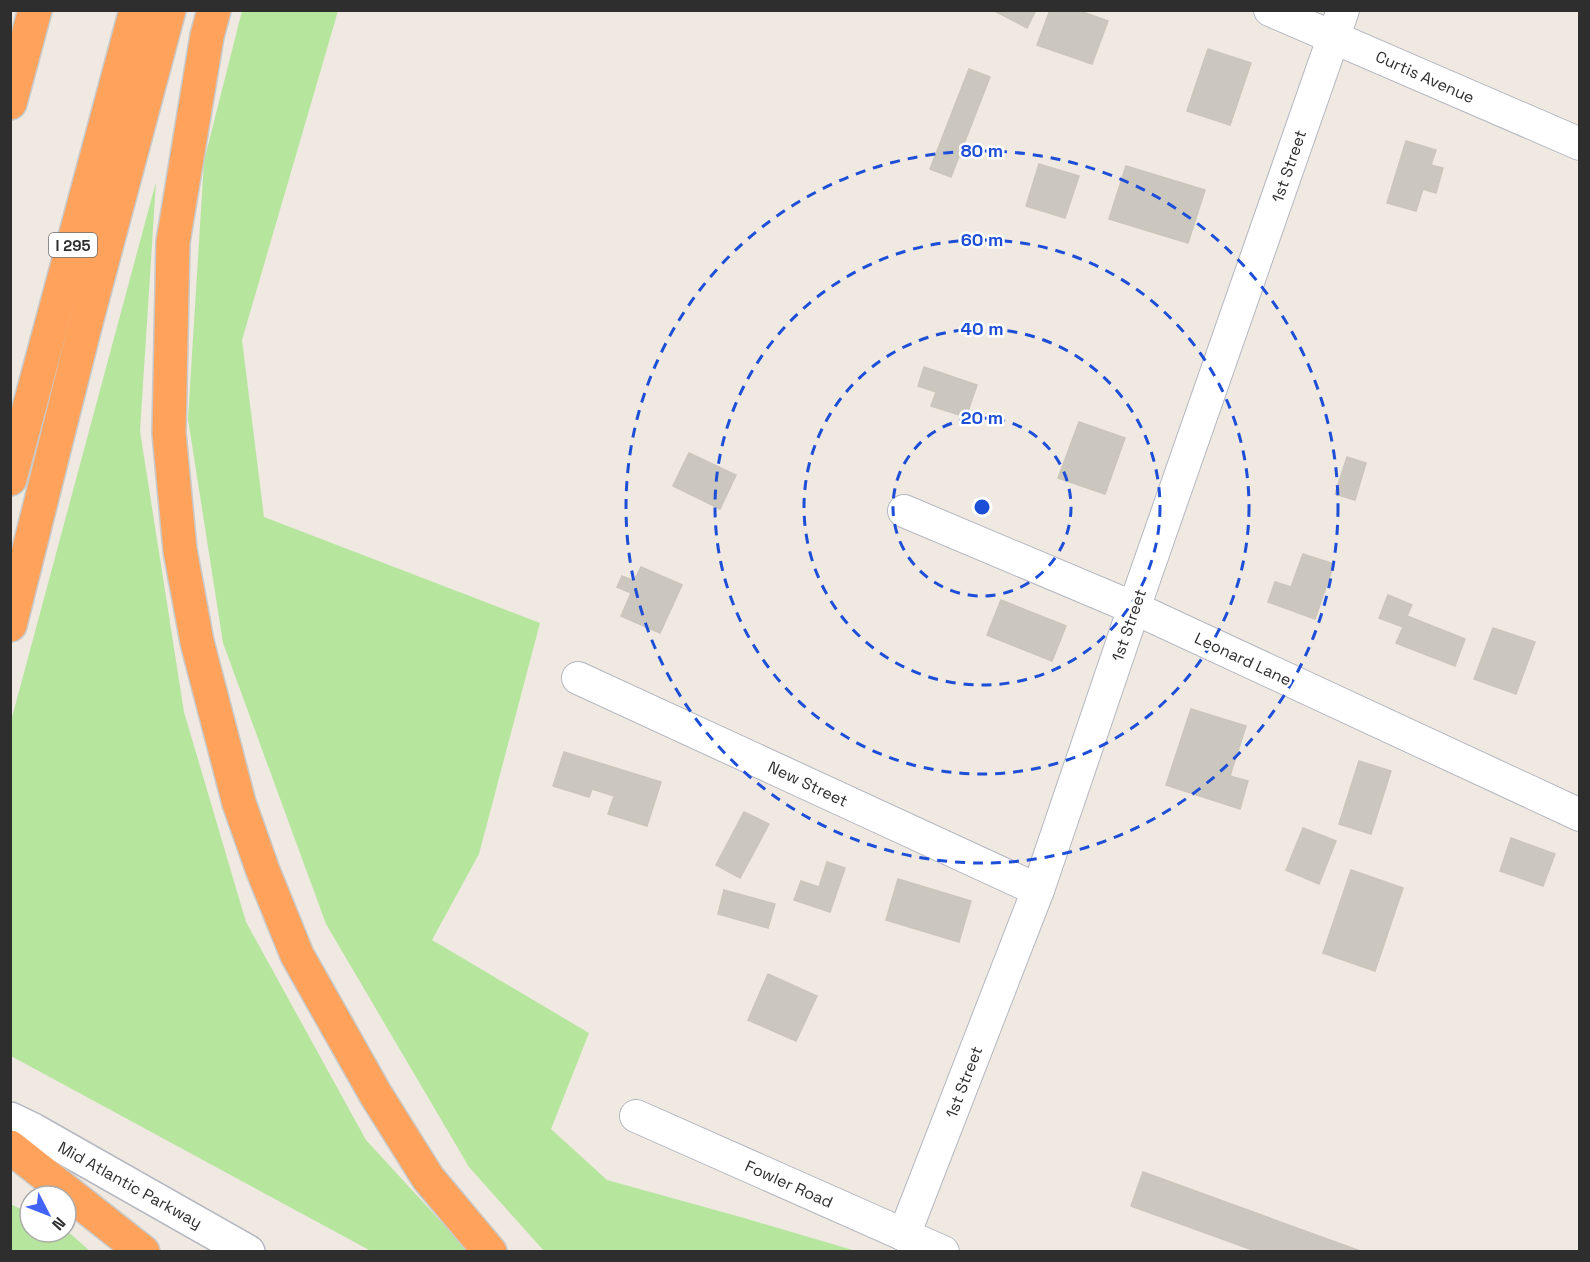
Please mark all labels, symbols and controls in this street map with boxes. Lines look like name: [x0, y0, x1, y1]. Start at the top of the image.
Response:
street label: Curtis Avenue: [1372, 46, 1478, 108]
street label: 1st Street: [1267, 127, 1311, 205]
text: 80 m: [961, 139, 1003, 162]
text: 60 m: [961, 228, 1003, 251]
road number: I 295: [49, 233, 97, 257]
text: 40 m: [960, 317, 1004, 340]
text: 20 m: [961, 406, 1003, 429]
centre of rings: [972, 497, 992, 517]
street label: 1st Street: [1107, 586, 1151, 664]
street label: Leonard Lane: [1191, 627, 1295, 691]
street label: New Street: [765, 756, 851, 812]
street label: 1st Street: [941, 1043, 987, 1121]
street label: Mid Atlantic Parkway: [54, 1137, 206, 1233]
street label: Fowler Road: [742, 1155, 836, 1213]
north arrow: [18, 1184, 78, 1244]
text: N: [47, 1213, 70, 1235]

